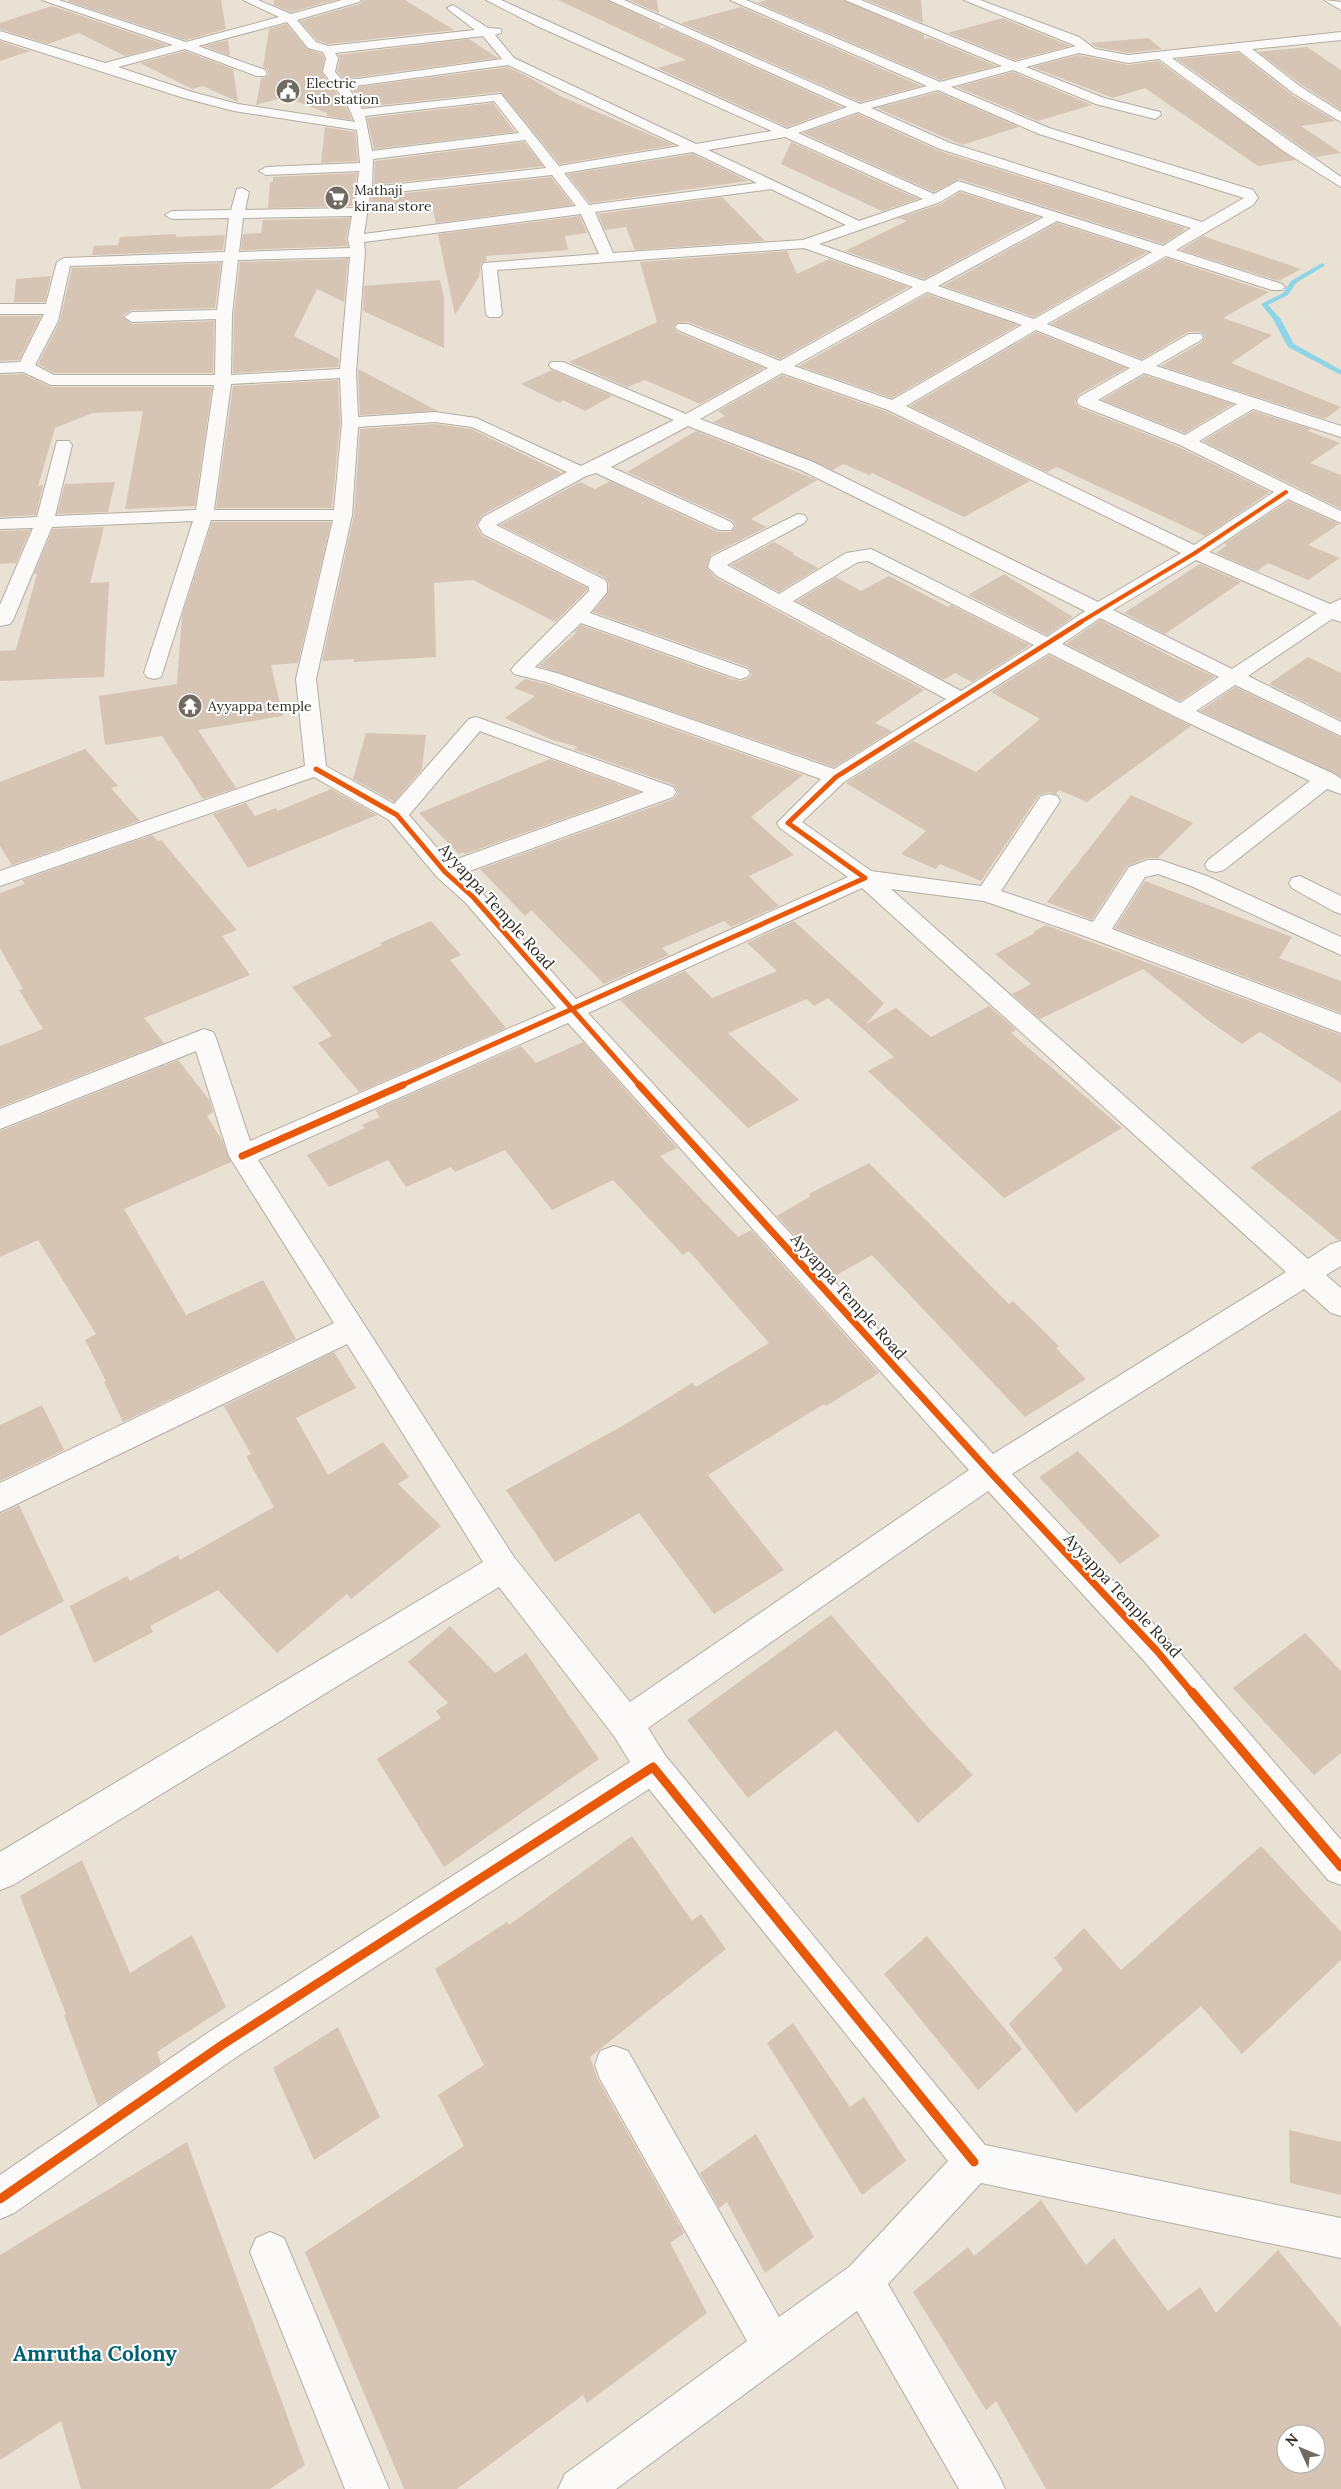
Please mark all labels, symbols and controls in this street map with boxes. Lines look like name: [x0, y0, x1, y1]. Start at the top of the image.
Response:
place label: Electric Sub station: [306, 74, 380, 108]
public building icon: Electric Sub station: [275, 78, 301, 104]
place label: Mathaji kirana store: [354, 181, 432, 215]
supermarket icon: Mathaji kirana store: [324, 185, 350, 211]
temple icon: Ayyappa temple: [177, 693, 203, 719]
place label: Ayyappa temple: [207, 697, 312, 715]
street label: Ayyappa Temple Road: [434, 838, 559, 974]
street label: Ayyappa Temple Road: [786, 1228, 911, 1364]
street label: Ayyappa Temple Road: [1059, 1528, 1186, 1662]
district label: Amrutha Colony: [13, 2340, 177, 2367]
north arrow: [1276, 2424, 1326, 2474]
text: N: [1281, 2430, 1302, 2450]

